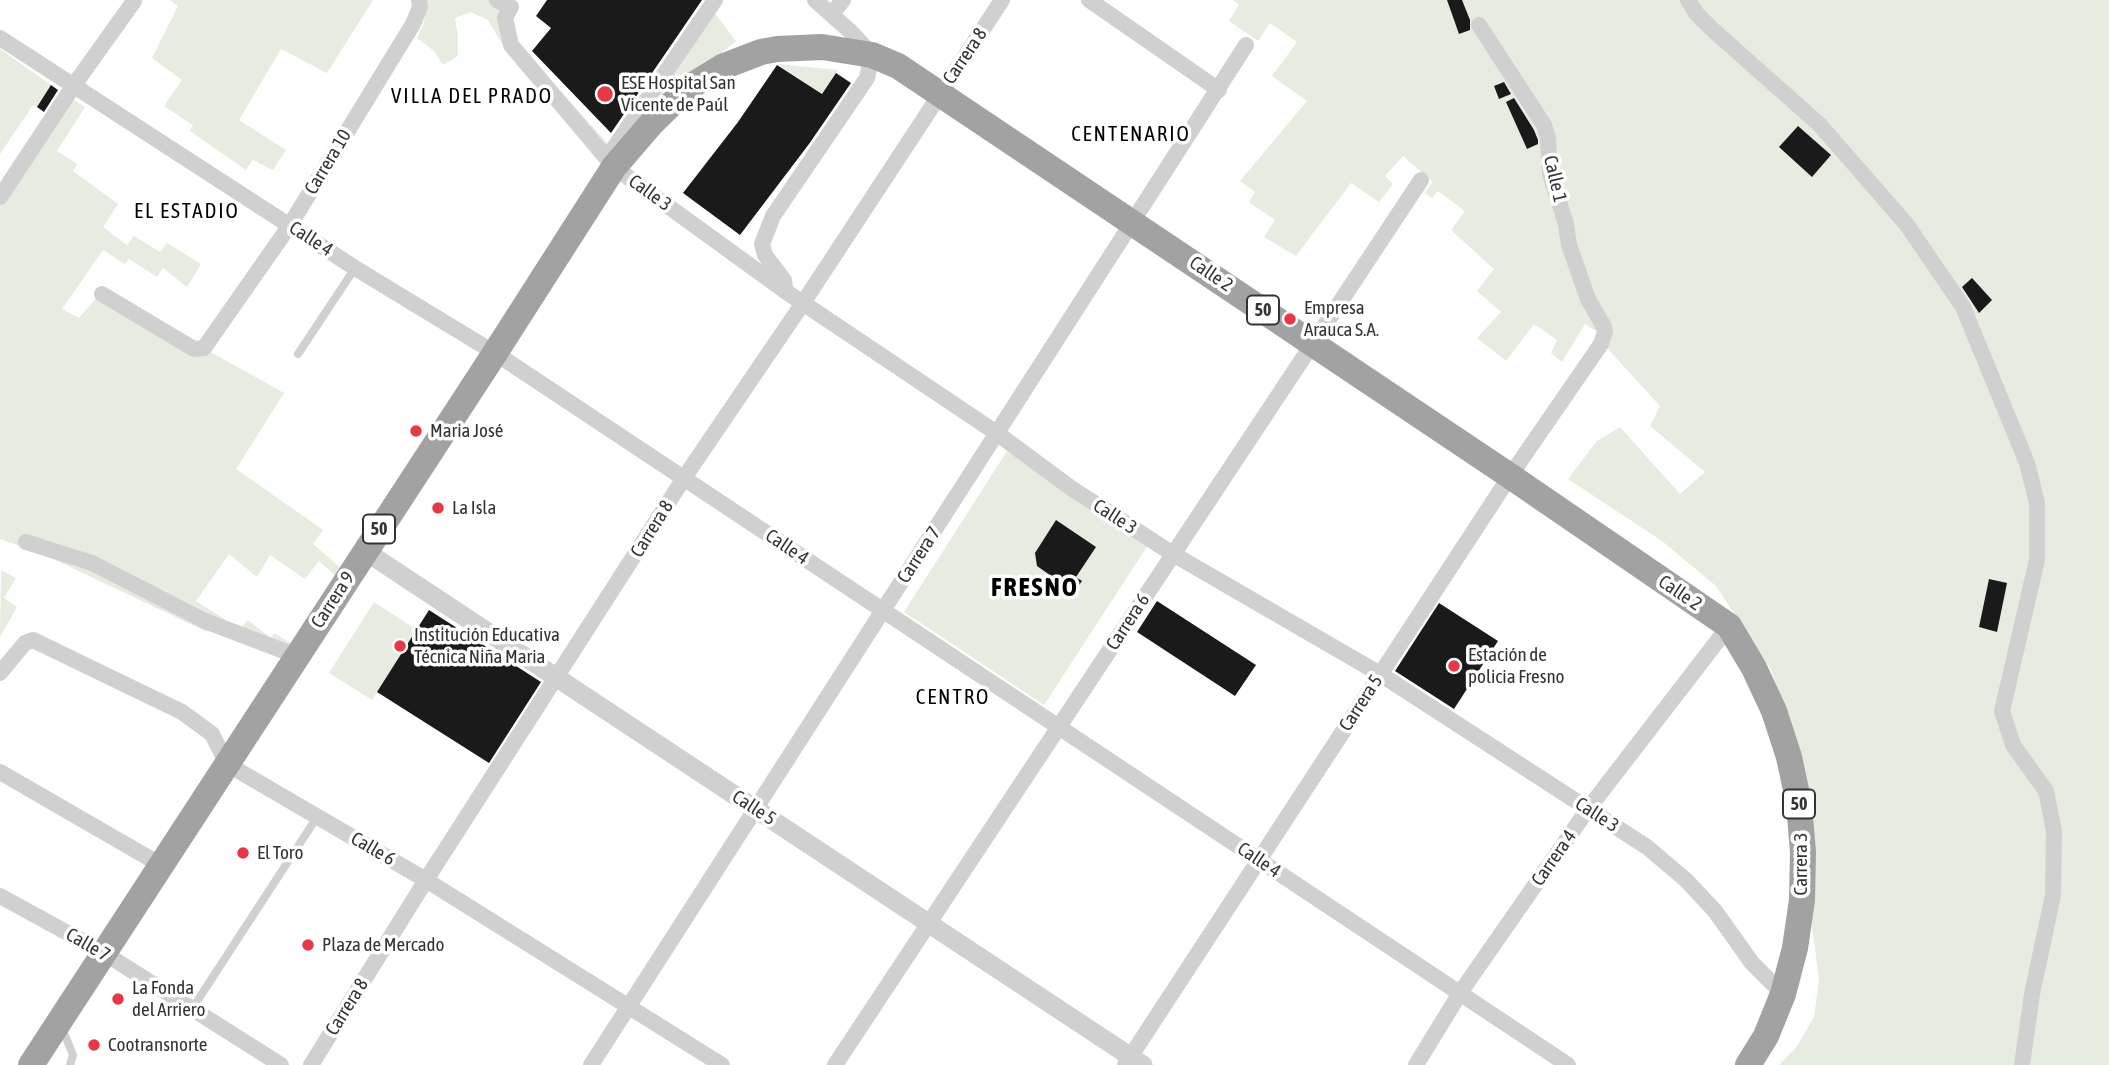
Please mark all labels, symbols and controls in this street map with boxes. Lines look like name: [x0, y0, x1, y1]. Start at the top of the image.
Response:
street label: Carrera 8: [938, 24, 992, 88]
place label: ESE Hospital San Vicente de Paúl: [621, 72, 736, 116]
district label: VILLA DEL PRADO: [393, 83, 551, 109]
marker: ESE Hospital San Vicente de Paúl: [595, 84, 615, 104]
district label: CENTENARIO: [1072, 121, 1190, 147]
street label: Carrera 10: [300, 125, 356, 199]
street label: Calle 1: [1539, 153, 1571, 205]
street label: Calle 3: [624, 170, 676, 216]
district label: EL ESTADIO: [135, 198, 239, 224]
street label: Calle 4: [285, 217, 337, 261]
street label: Calle 2: [1185, 251, 1237, 297]
road number: 50: [1247, 296, 1279, 324]
place label: Empresa Arauca S.A.: [1304, 297, 1379, 341]
marker: Empresa Arauca S.A.: [1282, 311, 1298, 327]
place label: Maria José: [430, 420, 503, 442]
marker: Maria José: [408, 423, 424, 439]
street label: Calle 3: [1089, 495, 1141, 539]
street label: Carrera 8: [626, 496, 678, 562]
place label: La Isla: [452, 497, 496, 519]
marker: La Isla: [430, 500, 446, 516]
road number: 50: [363, 514, 395, 544]
street label: Carrera 7: [892, 522, 946, 588]
street label: Calle 4: [761, 524, 813, 570]
street label: Carrera 9: [306, 567, 360, 633]
street label: Calle 2: [1654, 570, 1706, 616]
district label: FRESNO: [992, 572, 1078, 604]
street label: Carrera 6: [1101, 589, 1155, 655]
place label: Institución Educativa Técnica Niña Maria: [414, 624, 560, 668]
marker: Institución Educativa Técnica Niña Maria: [392, 638, 408, 654]
place label: Estación de policia Fresno: [1468, 644, 1565, 688]
marker: Estación de policia Fresno: [1446, 658, 1462, 674]
street label: Carrera 5: [1334, 670, 1388, 736]
district label: CENTRO: [916, 684, 990, 710]
street label: Calle 5: [728, 786, 780, 830]
road number: 50: [1783, 790, 1815, 818]
street label: Calle 3: [1571, 793, 1623, 837]
street label: Carrera 4: [1527, 826, 1581, 890]
street label: Calle 6: [347, 827, 399, 871]
street label: Carrera 3: [1790, 833, 1812, 895]
street label: Calle 4: [1233, 837, 1285, 883]
place label: El Toro: [257, 842, 303, 864]
marker: El Toro: [235, 845, 251, 861]
street label: Calle 7: [62, 923, 114, 967]
place label: Plaza de Mercado: [322, 934, 444, 956]
marker: Plaza de Mercado: [300, 937, 316, 953]
street label: Carrera 8: [321, 974, 373, 1040]
place label: La Fonda del Arriero: [132, 977, 205, 1021]
marker: La Fonda del Arriero: [110, 991, 126, 1007]
place label: Cootransnorte: [108, 1034, 207, 1056]
marker: Cootransnorte: [86, 1037, 102, 1053]

